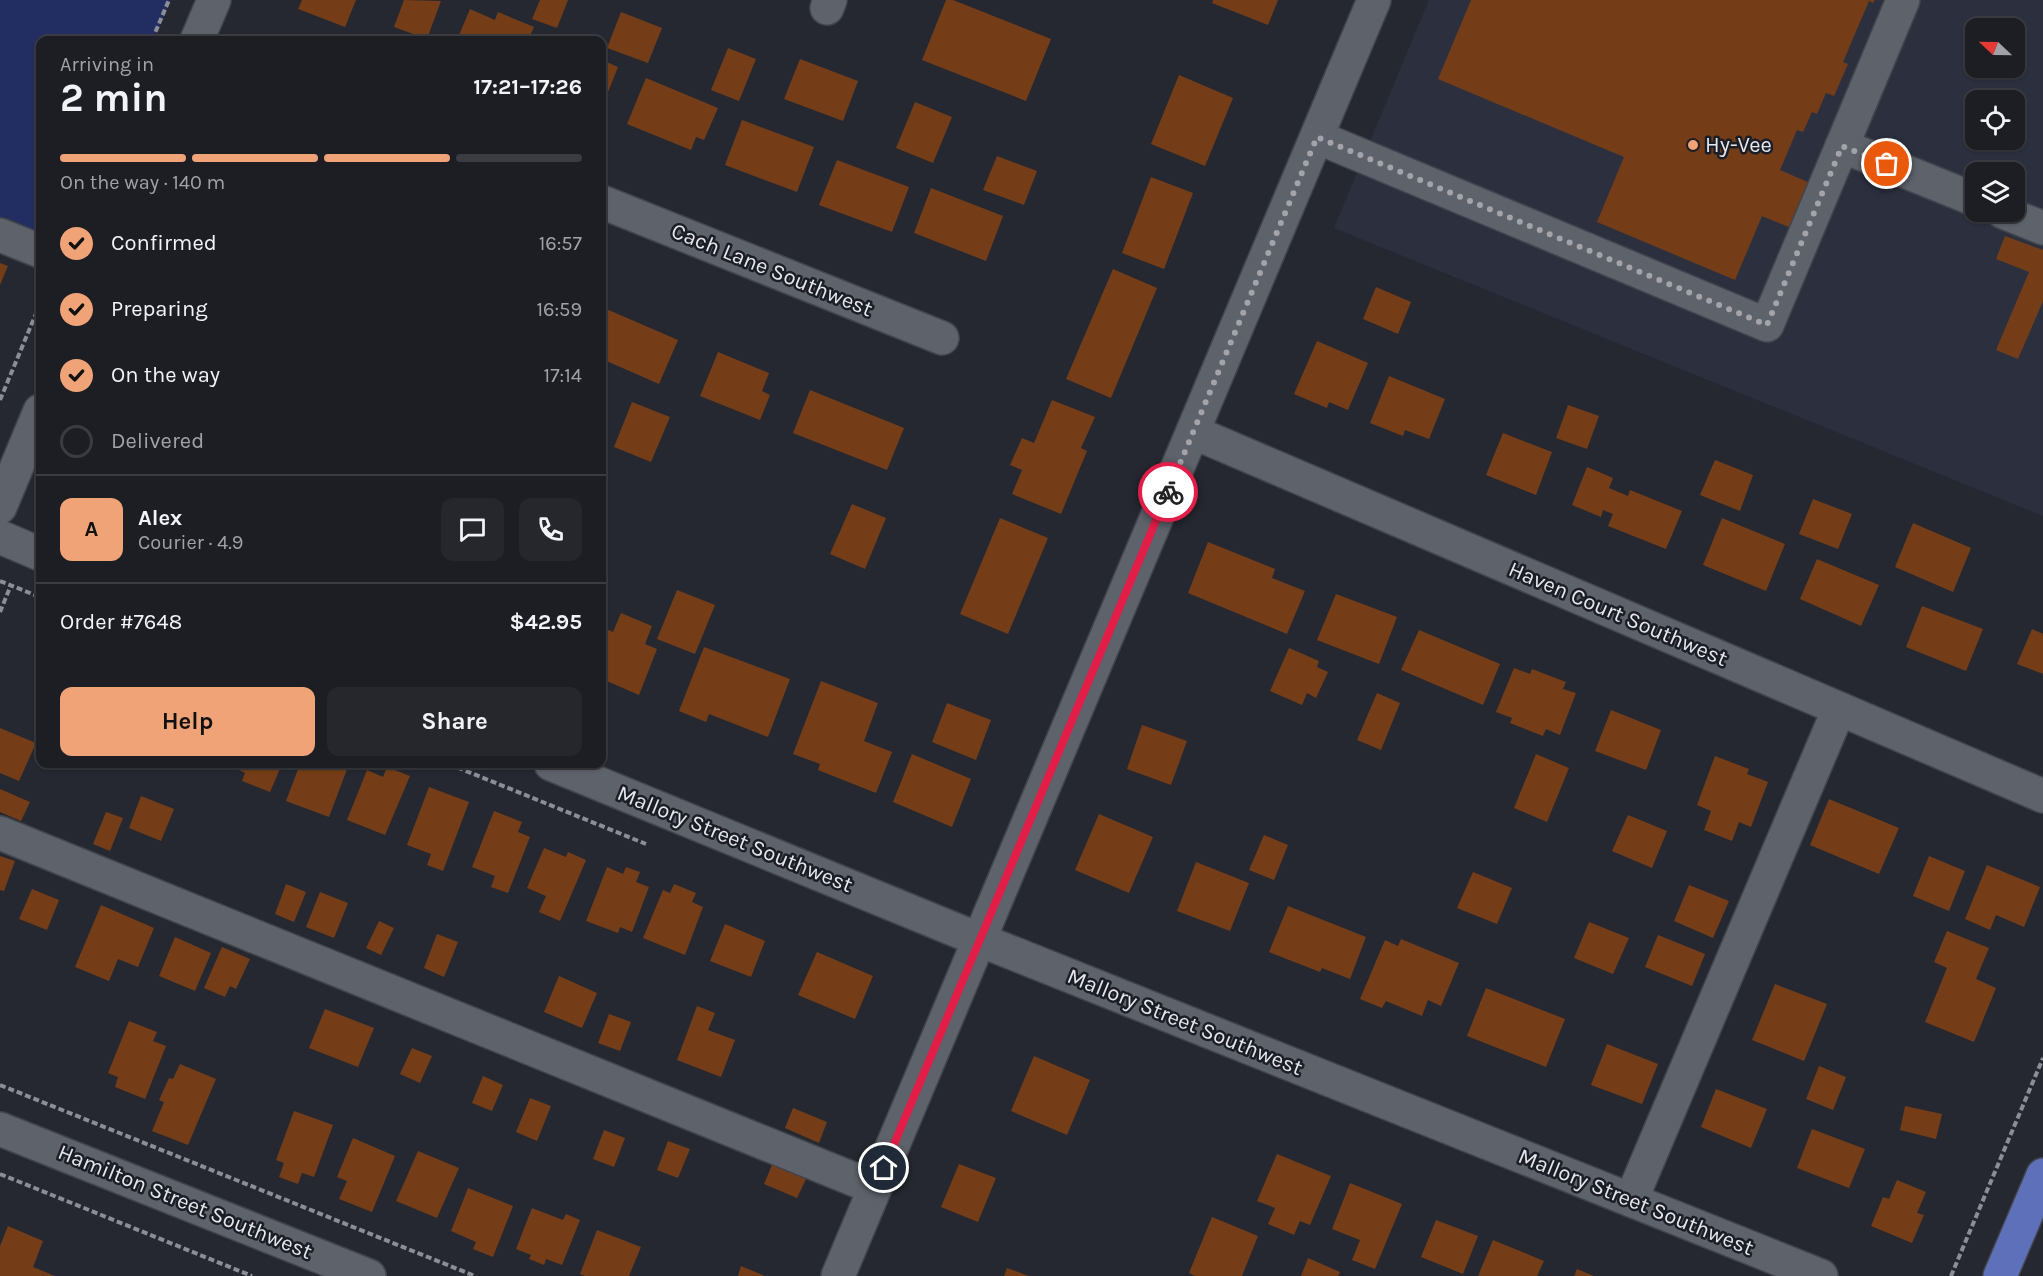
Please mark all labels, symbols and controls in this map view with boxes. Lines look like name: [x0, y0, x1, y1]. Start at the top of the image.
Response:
north arrow: [1965, 18, 2025, 78]
map controls: [1965, 18, 2025, 222]
text: Arriving in: [60, 53, 154, 76]
text: 17:21–17:26: [473, 74, 582, 100]
text: 2 min: [60, 75, 168, 121]
button: locate: [1965, 90, 2025, 150]
place label: Hy-Vee: [1705, 132, 1772, 158]
marker: Hy-Vee: [1686, 138, 1700, 152]
pin: [1861, 138, 1912, 189]
icon: bag: [1870, 147, 1903, 180]
button: layers: [1965, 162, 2025, 222]
text: On the way · 140 m: [60, 171, 225, 194]
street label: Cach Lane Southwest: [668, 218, 876, 322]
icon: check: [60, 227, 93, 260]
text: Confirmed: [111, 230, 217, 256]
text: 16:57: [539, 232, 582, 255]
icon: check: [60, 293, 93, 326]
text: Preparing: [111, 296, 208, 322]
text: 16:59: [536, 298, 582, 321]
icon: check: [60, 359, 93, 392]
text: On the way: [111, 362, 220, 388]
text: 17:14: [544, 364, 582, 387]
text: Delivered: [111, 428, 204, 454]
courier: [1138, 462, 1198, 522]
icon: bike: [1152, 476, 1185, 509]
button: chat: [441, 498, 504, 561]
button: phone: [519, 498, 582, 561]
text: Alex: [138, 505, 182, 531]
text: A: [85, 516, 98, 542]
text: Courier · 4.9: [138, 531, 243, 554]
street label: Haven Court Southwest: [1505, 556, 1731, 672]
text: Order #7648: [60, 609, 182, 635]
text: $42.95: [509, 609, 582, 635]
button: Help: [60, 687, 315, 756]
button: Share: [327, 687, 582, 756]
street label: Mallory Street Southwest: [614, 780, 856, 898]
street label: Mallory Street Southwest: [1064, 963, 1306, 1081]
street label: Hamilton Street Southwest: [54, 1139, 316, 1265]
pin: [858, 1142, 909, 1193]
street label: Mallory Street Southwest: [1515, 1143, 1757, 1261]
icon: home: [867, 1151, 900, 1184]

